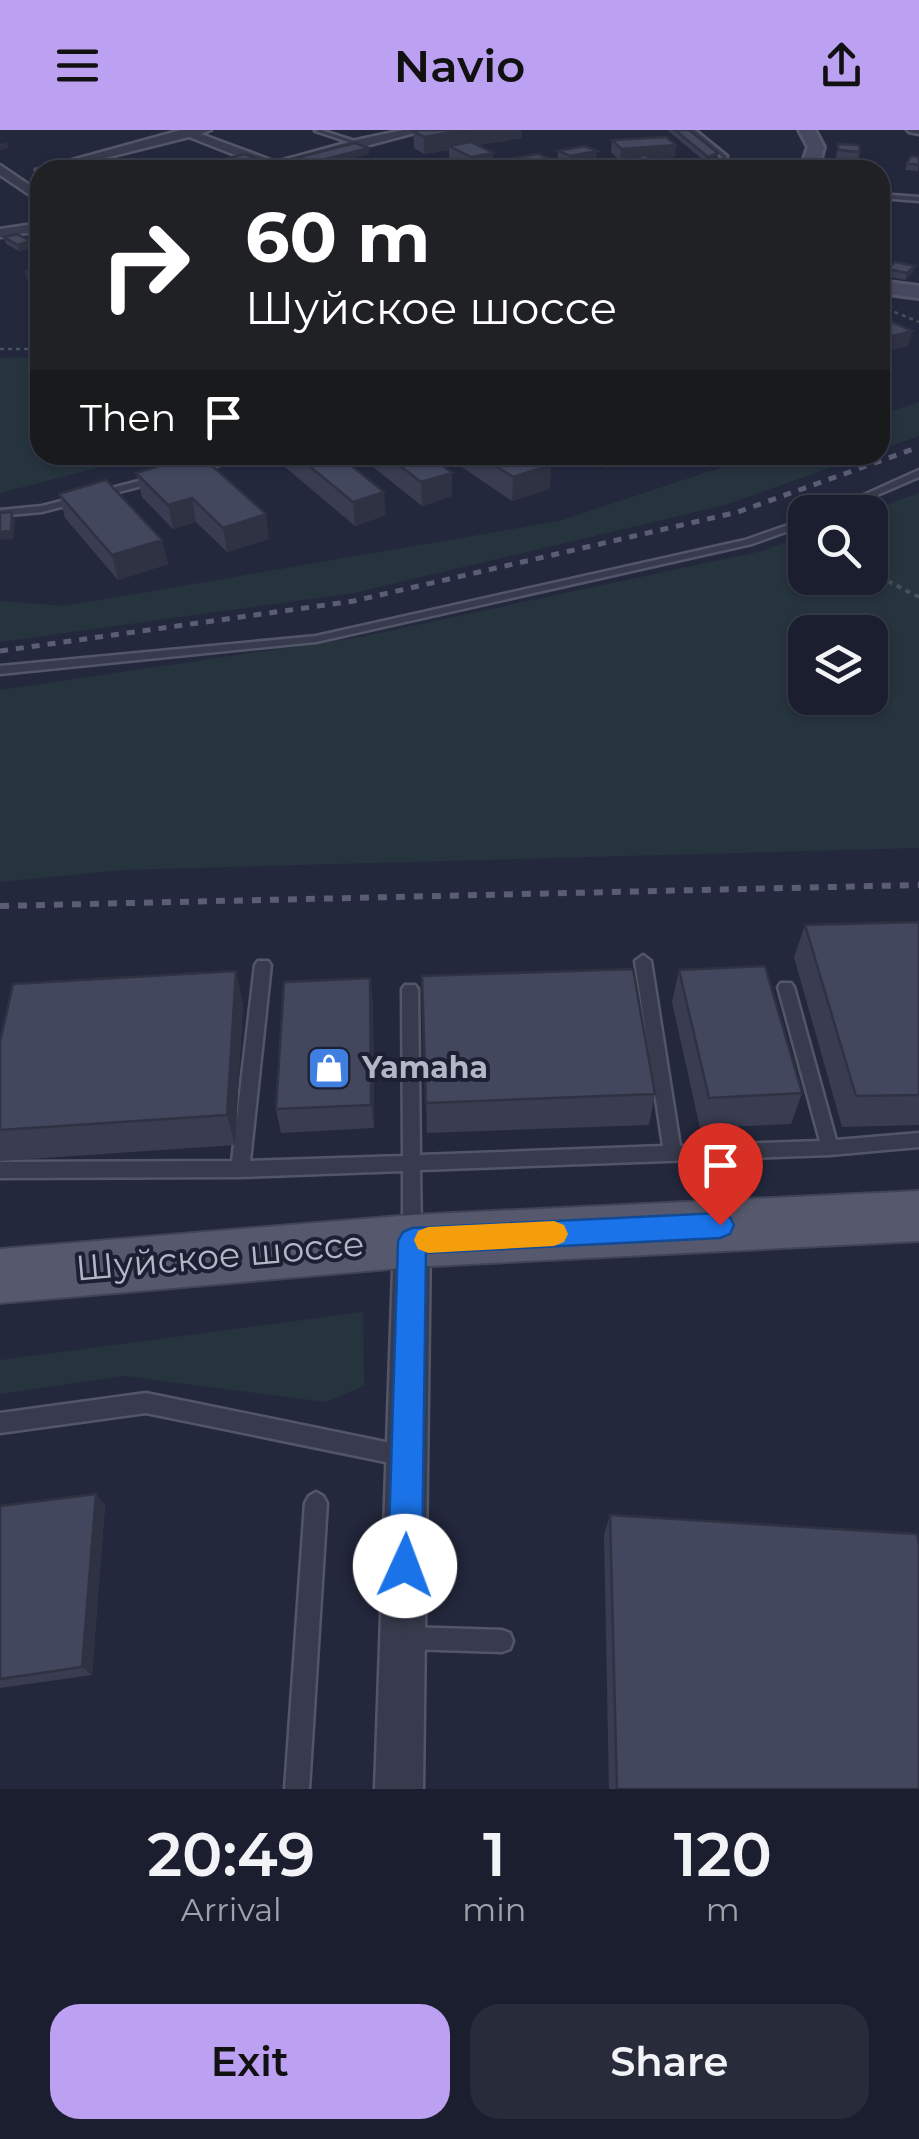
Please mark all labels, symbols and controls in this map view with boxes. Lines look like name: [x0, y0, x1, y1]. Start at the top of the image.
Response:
icon: menu: [50, 38, 105, 93]
text: Navio: [394, 38, 525, 93]
icon: share: [814, 38, 869, 93]
text: 60 m: [245, 194, 430, 280]
icon: right: [80, 200, 210, 330]
text: Шуйское шоссе: [245, 280, 617, 335]
icon: arrive: [196, 390, 251, 445]
text: Then: [80, 394, 176, 441]
map controls: [788, 495, 888, 715]
button: search: [788, 495, 888, 595]
button: layers: [788, 615, 888, 715]
shop icon: Yamaha: [306, 1045, 352, 1091]
place label: Yamaha: [361, 1049, 488, 1086]
pin: [678, 1123, 763, 1226]
icon: arrive: [693, 1138, 748, 1193]
street label: Шуйское шоссе: [74, 1221, 366, 1290]
position arrow: [353, 1514, 457, 1618]
text: 20:49: [147, 1818, 315, 1891]
text: 1: [483, 1818, 506, 1891]
text: 120: [674, 1818, 772, 1891]
text: Arrival: [181, 1890, 282, 1929]
text: min: [462, 1890, 527, 1929]
text: m: [706, 1890, 740, 1929]
button: Exit: [50, 2004, 450, 2119]
button: Share: [470, 2004, 869, 2119]

